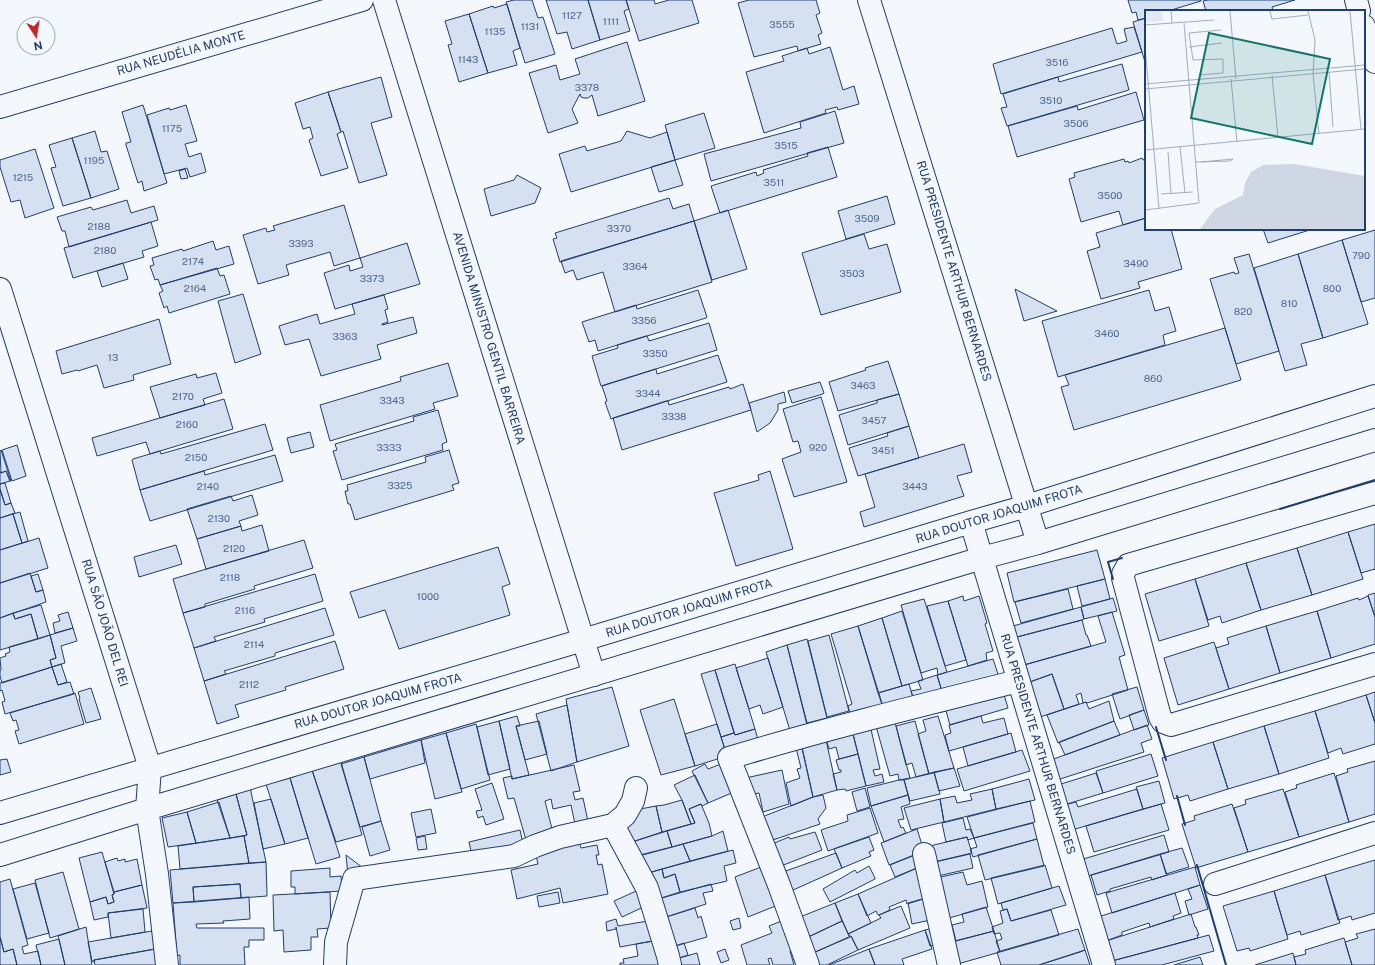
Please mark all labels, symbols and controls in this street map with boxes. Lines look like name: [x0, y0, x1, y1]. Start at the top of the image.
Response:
house number: 1127: [562, 9, 582, 21]
inset map: [1145, 10, 1365, 230]
house number: 1111: [603, 15, 619, 27]
north arrow: [16, 16, 56, 56]
house number: 3555: [769, 18, 795, 30]
house number: 1131: [521, 20, 539, 32]
house number: 1135: [485, 25, 505, 37]
street label: RUA NEUDÉLIA MONTE: [115, 28, 247, 78]
text: N: [33, 39, 44, 53]
house number: 1143: [458, 53, 478, 65]
house number: 3516: [1045, 56, 1069, 68]
house number: 3378: [575, 81, 599, 93]
house number: 3510: [1040, 94, 1062, 106]
house number: 3506: [1064, 117, 1089, 129]
house number: 1175: [162, 122, 182, 134]
house number: 3515: [774, 139, 798, 151]
house number: 1195: [84, 154, 104, 166]
street label: RUA PRESIDENTE ARTHUR BERNARDES: [914, 159, 994, 383]
house number: 1215: [13, 171, 33, 183]
house number: 3511: [764, 176, 784, 188]
house number: 3500: [1098, 189, 1122, 201]
house number: 3509: [854, 212, 880, 224]
house number: 2188: [88, 220, 110, 232]
house number: 3370: [607, 222, 631, 234]
street label: AVENIDA MINISTRO GENTIL BARREIRA: [450, 230, 528, 447]
house number: 3393: [289, 237, 313, 249]
house number: 2180: [94, 244, 116, 256]
house number: 790: [1352, 249, 1370, 261]
house number: 2174: [182, 255, 204, 267]
house number: 3490: [1124, 257, 1148, 269]
house number: 3364: [623, 260, 647, 272]
house number: 3503: [839, 267, 865, 279]
house number: 3373: [360, 272, 384, 284]
house number: 2164: [184, 282, 206, 294]
house number: 800: [1323, 282, 1341, 294]
house number: 810: [1281, 297, 1297, 309]
house number: 820: [1234, 305, 1252, 317]
house number: 3356: [631, 314, 657, 326]
house number: 3460: [1095, 327, 1119, 339]
house number: 3363: [333, 330, 357, 342]
house number: 3350: [642, 347, 668, 359]
house number: 13: [108, 351, 118, 363]
house number: 860: [1144, 372, 1162, 384]
house number: 3463: [850, 379, 876, 391]
house number: 3344: [635, 387, 661, 399]
house number: 2170: [172, 390, 194, 402]
house number: 3343: [379, 394, 405, 406]
house number: 3338: [661, 410, 687, 422]
house number: 3457: [862, 414, 886, 426]
house number: 2160: [176, 418, 198, 430]
house number: 3333: [376, 441, 402, 453]
house number: 920: [809, 441, 827, 453]
house number: 3451: [872, 444, 894, 456]
house number: 2150: [185, 451, 207, 463]
house number: 3325: [388, 479, 412, 491]
house number: 2140: [197, 480, 219, 492]
house number: 3443: [902, 480, 928, 492]
street label: RUA DOUTOR JOAQUIM FROTA: [914, 482, 1084, 546]
house number: 2130: [208, 512, 230, 524]
house number: 2120: [223, 542, 245, 554]
street label: RUA SÃO JOÃO DEL REI: [79, 558, 131, 688]
house number: 2118: [220, 571, 240, 583]
street label: RUA DOUTOR JOAQUIM FROTA: [604, 576, 774, 640]
house number: 1000: [417, 590, 439, 602]
house number: 2116: [235, 604, 255, 616]
street label: RUA PRESIDENTE ARTHUR BERNARDES: [998, 632, 1078, 856]
house number: 2114: [244, 638, 264, 650]
street label: RUA DOUTOR JOAQUIM FROTA: [293, 670, 464, 732]
house number: 2112: [239, 678, 259, 690]

